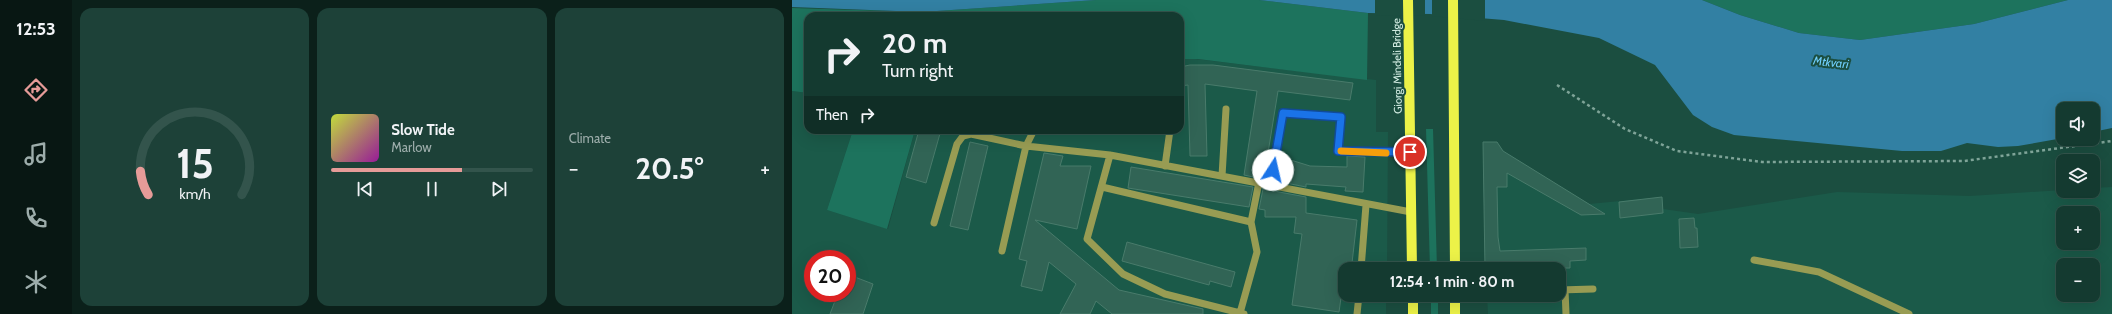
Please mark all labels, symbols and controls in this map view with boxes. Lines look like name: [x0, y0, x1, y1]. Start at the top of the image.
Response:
text: 12:53: [16, 18, 56, 40]
street label: Giorgi Mindeli Bridge: [1389, 18, 1405, 114]
text: 20 m: [882, 26, 947, 60]
icon: right: [816, 28, 868, 80]
water label: Mtkvari: [1812, 53, 1850, 71]
text: Turn right: [882, 60, 953, 82]
icon: directions: [22, 76, 50, 104]
map controls: [2056, 102, 2100, 302]
button: sound: [2056, 102, 2100, 146]
icon: right: [856, 104, 878, 126]
text: Then: [816, 106, 848, 124]
text: Slow Tide: [391, 121, 455, 139]
text: Climate: [569, 130, 611, 146]
pin: [1393, 135, 1427, 169]
text: 15: [176, 138, 213, 188]
text: Marlow: [391, 139, 432, 155]
icon: music: [22, 140, 50, 168]
icon: arrive: [1399, 141, 1421, 163]
position arrow: [1252, 149, 1294, 191]
text: 20.5°: [635, 150, 703, 187]
button: layers: [2056, 154, 2100, 198]
text: −: [569, 155, 578, 182]
text: +: [760, 155, 770, 182]
icon: previous: [354, 178, 376, 200]
icon: pause: [421, 178, 443, 200]
icon: next: [488, 178, 510, 200]
text: km/h: [179, 185, 210, 203]
icon: phone: [22, 204, 50, 232]
button: +: [2056, 206, 2100, 250]
speed limit sign: 20: [804, 250, 856, 302]
button: −: [2056, 258, 2100, 302]
icon: climate: [22, 268, 50, 296]
text: 12:54 · 1 min · 80 m: [1390, 273, 1514, 291]

